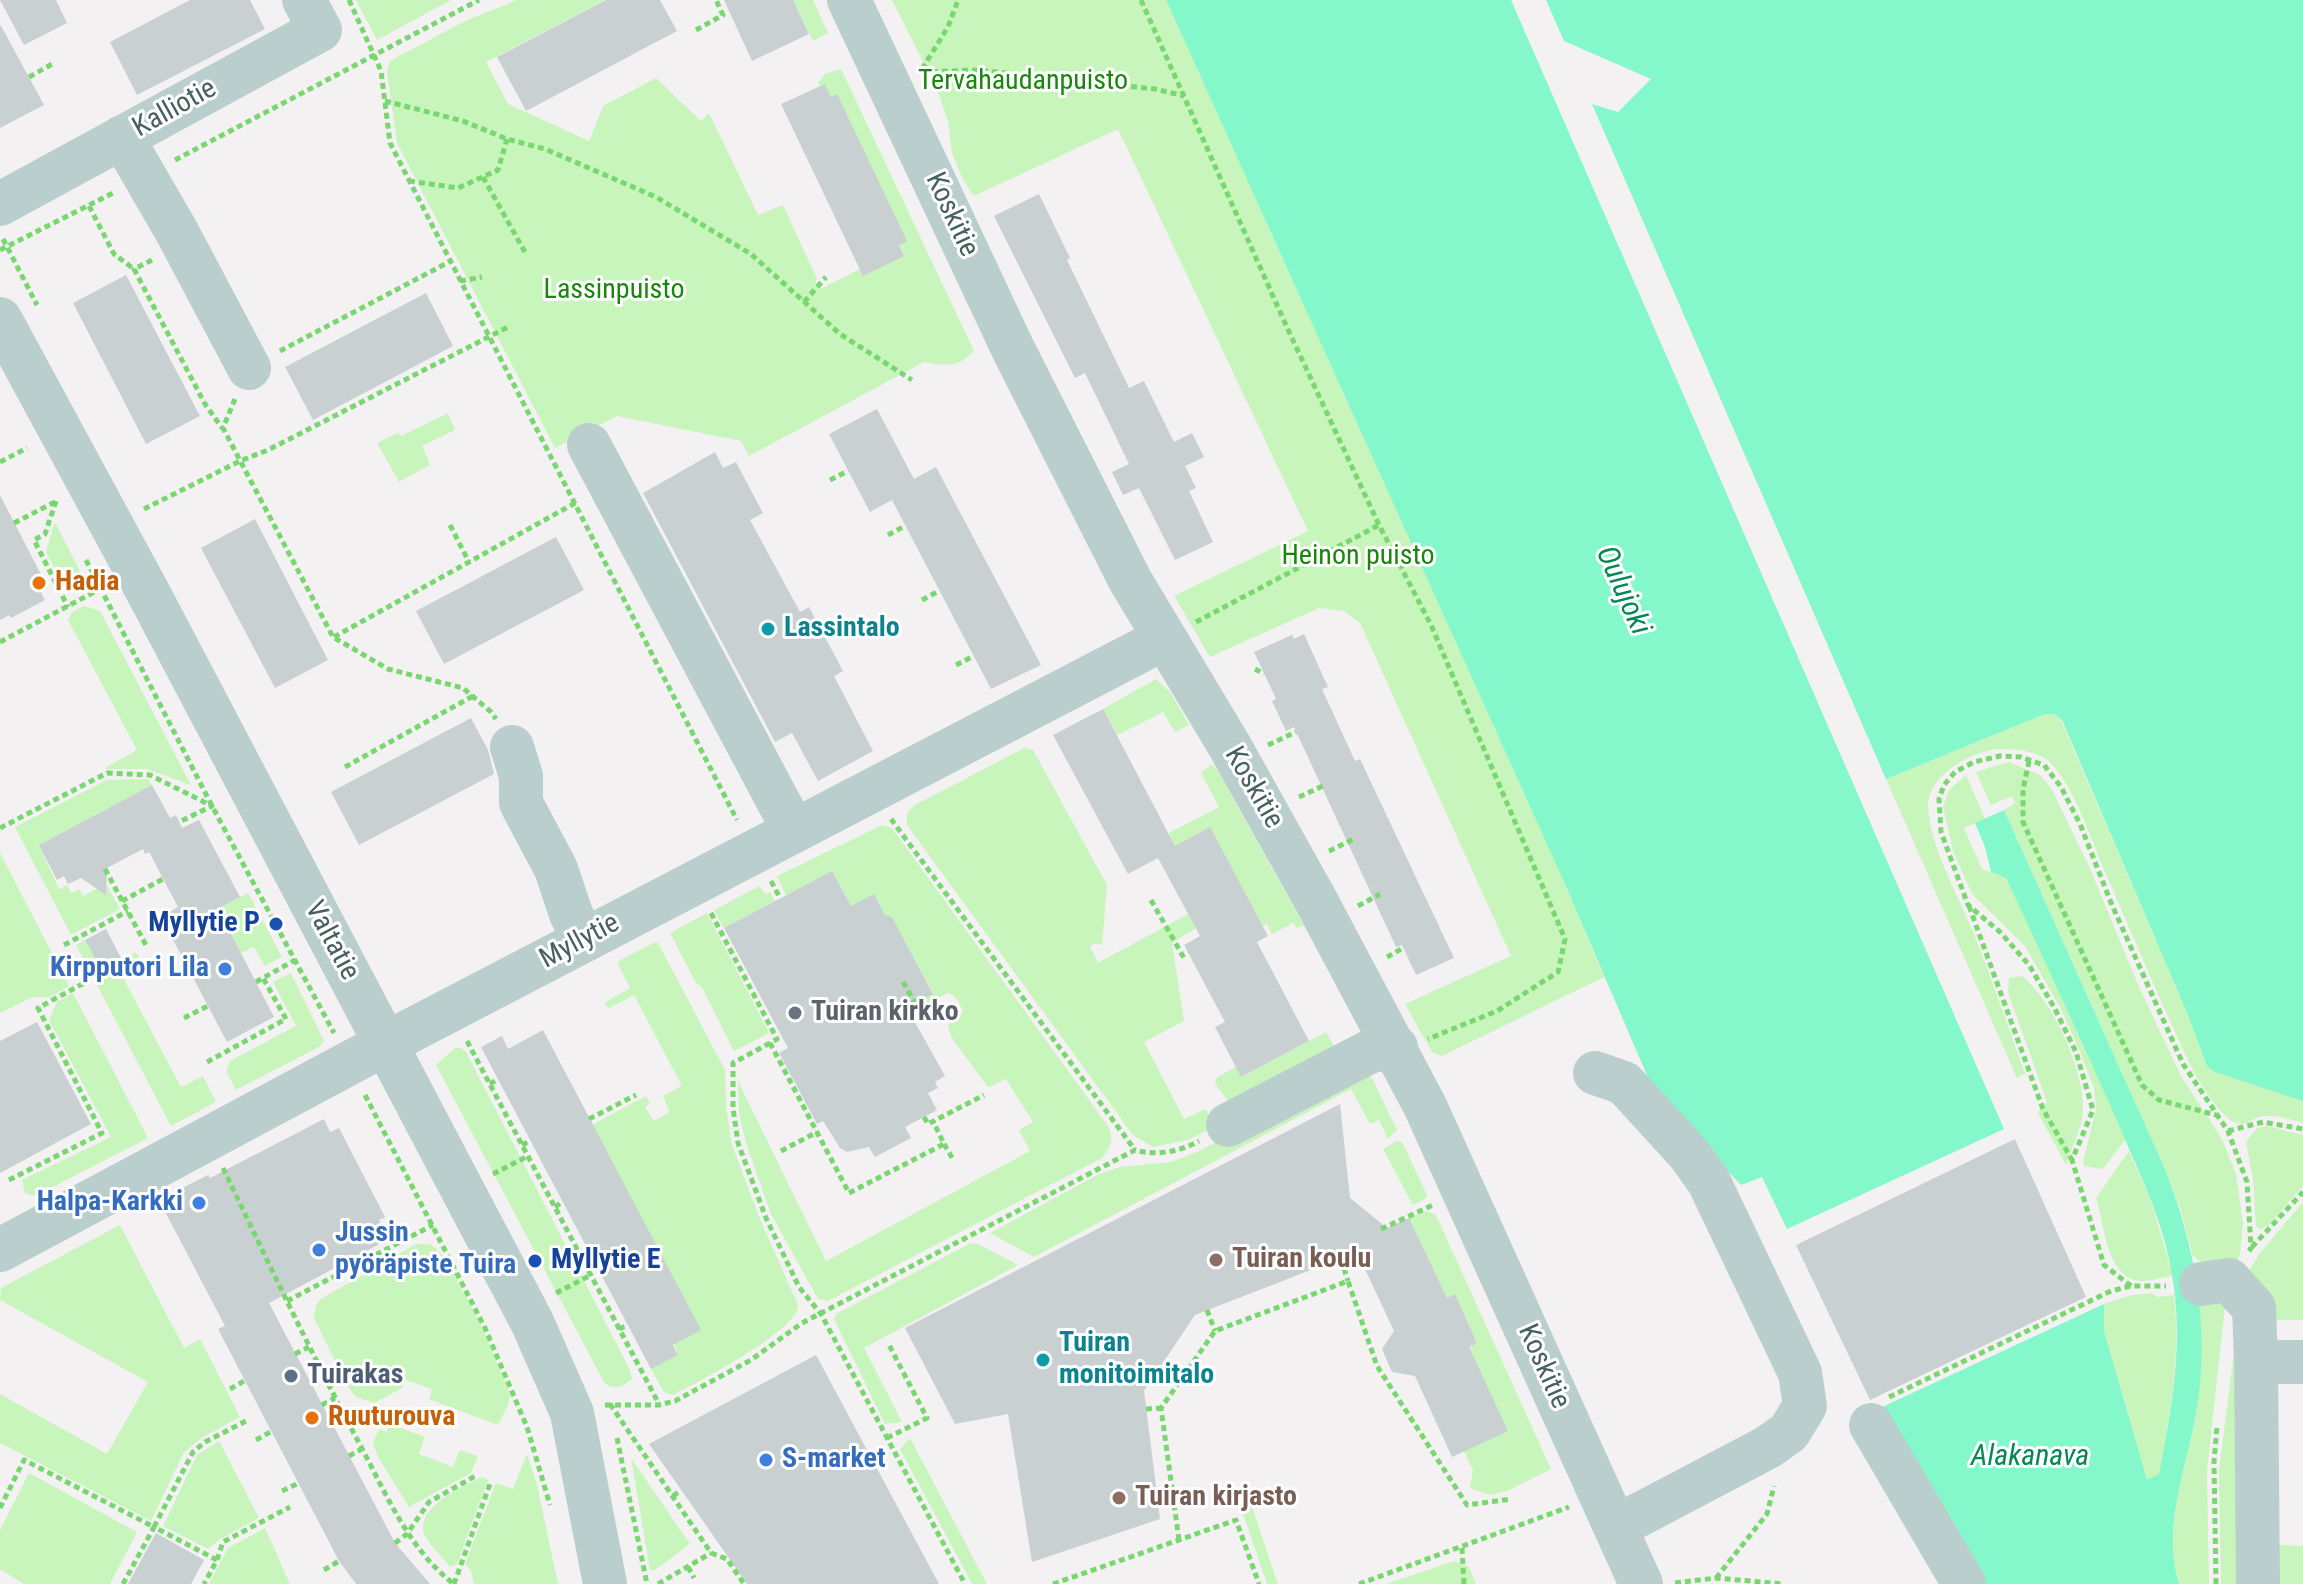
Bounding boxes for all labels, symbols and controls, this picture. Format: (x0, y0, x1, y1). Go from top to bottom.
park label: Tervahaudanpuisto (918, 65, 1128, 99)
street label: Kalliotie (128, 73, 222, 145)
street label: Koskitie (917, 168, 985, 262)
park label: Lassinpuisto (544, 274, 684, 308)
park label: Heinon puisto (1281, 540, 1435, 574)
water label: Oulujoki (1587, 541, 1657, 641)
place label: Hadia (55, 566, 120, 600)
marker: Hadia (30, 574, 48, 592)
place label: Lassintalo (784, 612, 900, 646)
marker: Lassintalo (759, 620, 777, 638)
street label: Koskitie (1216, 741, 1290, 835)
street label: Valtatie (296, 896, 366, 986)
place label: Myllytie P (148, 907, 260, 941)
street label: Myllytie (535, 907, 625, 977)
marker: Myllytie P (267, 915, 285, 933)
place label: Kirpputori Lila (50, 952, 209, 986)
marker: Kirpputori Lila (216, 960, 234, 978)
place label: Tuiran kirkko (811, 996, 959, 1030)
marker: Tuiran kirkko (786, 1004, 804, 1022)
place label: Halpa-Karkki (37, 1186, 183, 1220)
marker: Halpa-Karkki (190, 1194, 208, 1212)
place label: Jussin pyöräpiste Tuira (335, 1217, 516, 1283)
marker: Jussin pyöräpiste Tuira (310, 1241, 328, 1259)
place label: Tuiran koulu (1232, 1243, 1371, 1277)
place label: Myllytie E (551, 1244, 661, 1278)
marker: Tuiran koulu (1207, 1251, 1225, 1269)
marker: Myllytie E (526, 1252, 544, 1270)
street label: Koskitie (1510, 1320, 1576, 1414)
place label: Tuiran monitoimitalo (1059, 1327, 1214, 1393)
marker: Tuiran monitoimitalo (1034, 1351, 1052, 1369)
place label: Tuirakas (307, 1359, 403, 1393)
marker: Tuirakas (282, 1367, 300, 1385)
place label: Ruuturouva (328, 1401, 455, 1435)
marker: Ruuturouva (303, 1409, 321, 1427)
water label: Alakanava (1971, 1439, 2089, 1475)
place label: S-market (782, 1443, 886, 1477)
marker: S-market (757, 1451, 775, 1469)
place label: Tuiran kirjasto (1135, 1481, 1297, 1515)
marker: Tuiran kirjasto (1110, 1489, 1128, 1507)

